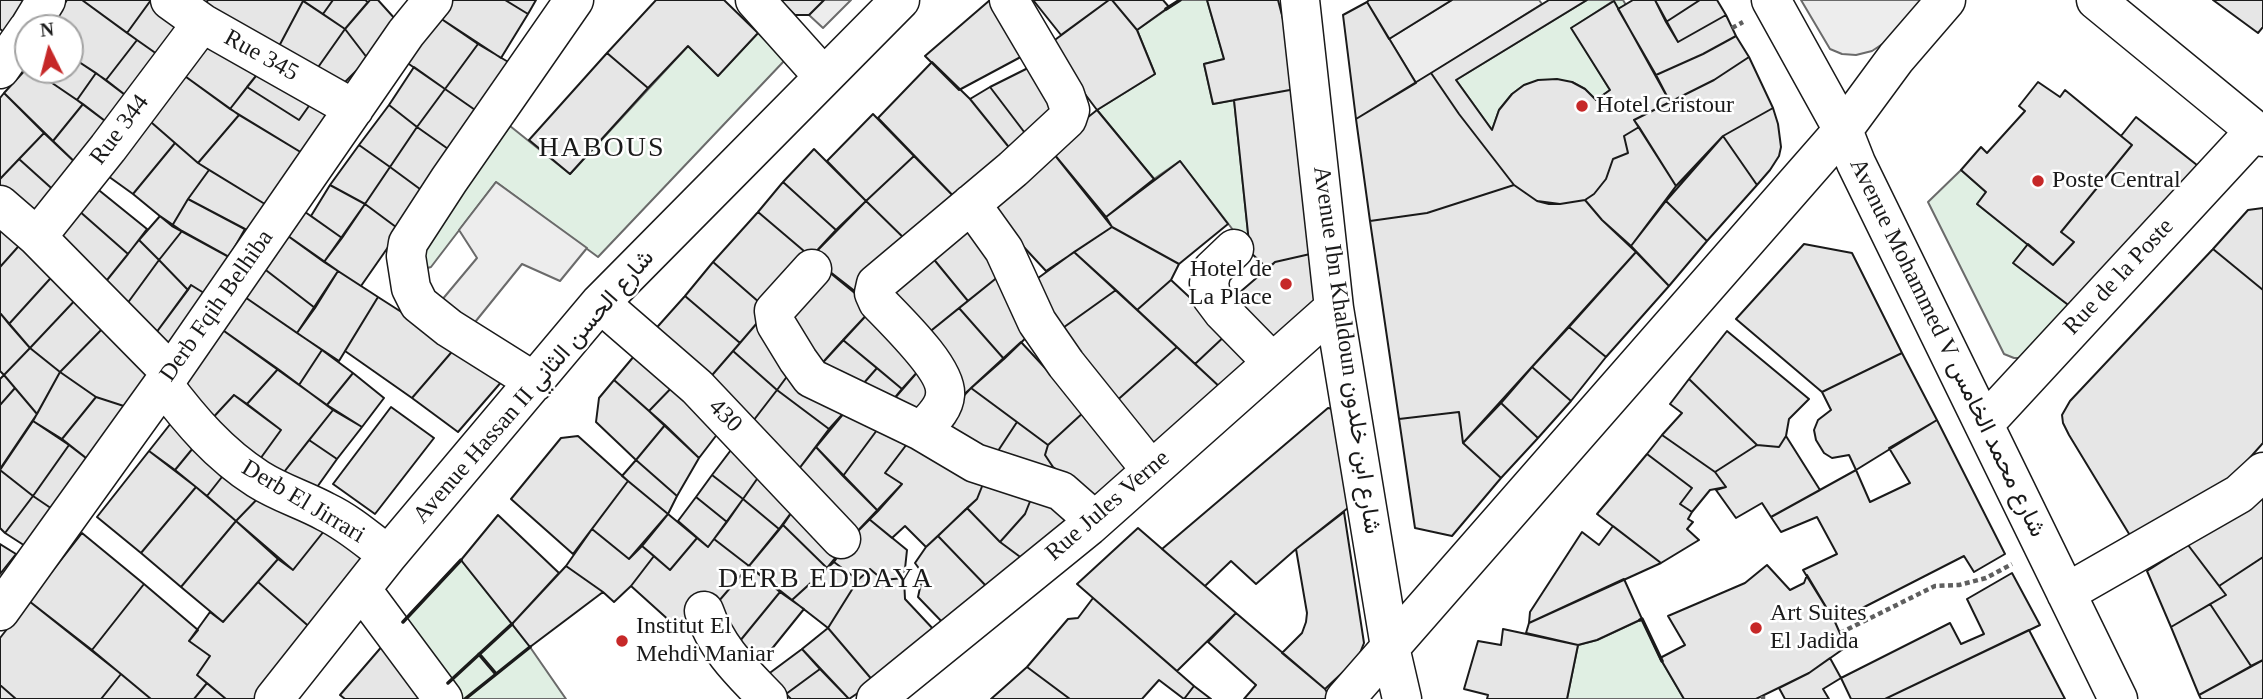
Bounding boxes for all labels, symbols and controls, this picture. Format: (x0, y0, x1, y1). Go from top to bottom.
north arrow (14, 14, 84, 84)
text: N (39, 18, 55, 41)
street label: Rue 345 (219, 24, 303, 88)
street label: Rue 344 (84, 89, 156, 171)
place label: Hotel Cristour (1596, 92, 1734, 120)
marker: Hotel Cristour (1574, 98, 1590, 114)
district label: HABOUS (539, 132, 665, 166)
street label: Avenue Mohammed V شارع محمد الخامس (1843, 154, 2051, 542)
street label: Avenue Ibn Khaldoun شارع ابن خلدون (1306, 164, 1386, 536)
place label: Poste Central (2052, 167, 2181, 195)
marker: Poste Central (2030, 173, 2046, 189)
street label: Rue de la Poste (2058, 213, 2180, 341)
street label: Derb Fqih Belhiba (154, 225, 280, 387)
street label: Avenue Hassan II شارع الحسن الثاني (407, 244, 661, 530)
place label: Hotel de La Place (1189, 256, 1272, 312)
marker: Hotel de La Place (1278, 276, 1294, 292)
street label: 430 (702, 393, 748, 439)
street label: Rue Jules Verne (1040, 444, 1176, 568)
street label: Derb El Jirrari (236, 454, 370, 550)
district label: DERB EDDAYA (719, 563, 933, 597)
place label: Art Suites El Jadida (1770, 600, 1867, 656)
place label: Institut El Mehdi Maniar (636, 613, 774, 669)
marker: Art Suites El Jadida (1748, 620, 1764, 636)
marker: Institut El Mehdi Maniar (614, 633, 630, 649)

